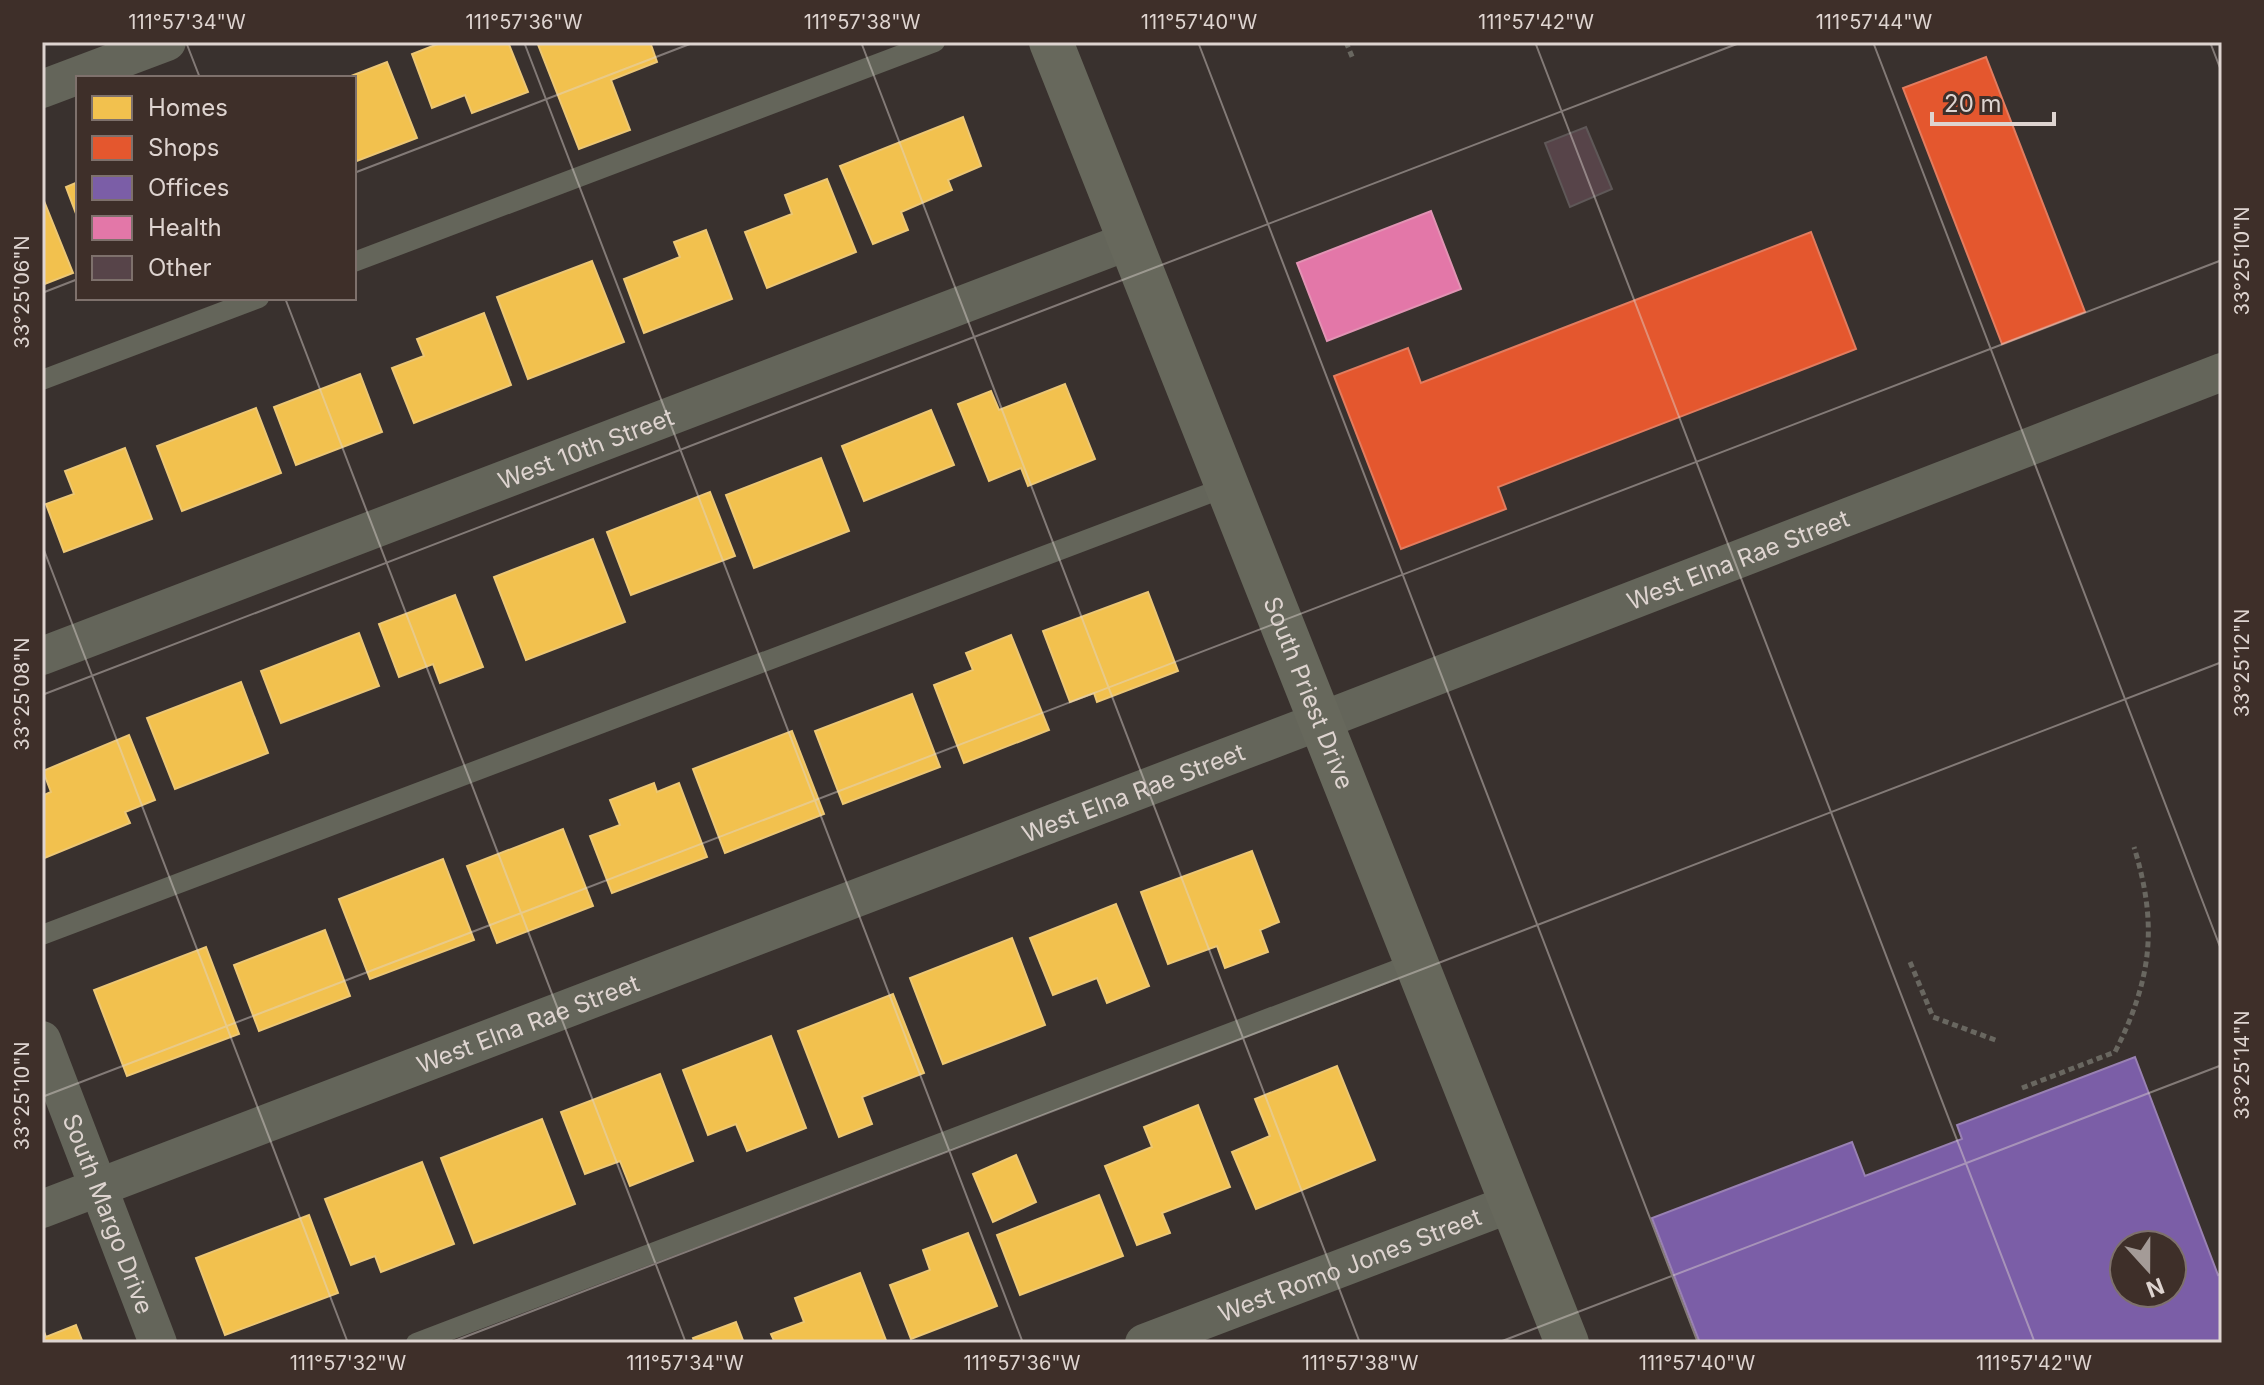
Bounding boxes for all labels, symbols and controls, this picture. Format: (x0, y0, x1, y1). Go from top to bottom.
text: 111°57'34"W (128, 10, 246, 34)
text: 111°57'36"W (466, 10, 583, 34)
text: 111°57'38"W (804, 10, 921, 34)
text: 111°57'40"W (1141, 10, 1257, 34)
text: 111°57'42"W (1478, 10, 1594, 34)
text: 111°57'44"W (1816, 10, 1933, 34)
legend (76, 76, 356, 300)
scale bar (1932, 76, 2054, 126)
text: 20 m (1944, 89, 2002, 118)
text: Homes (148, 93, 228, 122)
text: Shops (148, 133, 219, 162)
text: Offices (148, 173, 229, 202)
text: 33°25'10"N (2230, 206, 2254, 316)
text: Health (148, 213, 222, 242)
text: 33°25'06"N (10, 235, 34, 349)
text: Other (148, 253, 211, 282)
street label: West 10th Street (494, 402, 678, 495)
street label: West Elna Rae Street (1623, 503, 1853, 616)
street label: South Priest Drive (1258, 592, 1360, 793)
text: 33°25'12"N (2230, 609, 2254, 717)
text: 33°25'08"N (10, 637, 34, 751)
street label: West Elna Rae Street (1018, 737, 1249, 848)
street label: West Elna Rae Street (413, 968, 643, 1079)
text: 33°25'14"N (2230, 1010, 2254, 1120)
text: 33°25'10"N (10, 1041, 34, 1151)
street label: South Margo Drive (57, 1109, 160, 1318)
street label: West Romo Jones Street (1214, 1202, 1485, 1328)
north arrow (2108, 1229, 2188, 1309)
text: N (2143, 1273, 2168, 1303)
text: 111°57'32"W (290, 1351, 407, 1375)
text: 111°57'34"W (626, 1351, 744, 1375)
text: 111°57'36"W (964, 1351, 1081, 1375)
text: 111°57'38"W (1302, 1351, 1419, 1375)
text: 111°57'40"W (1639, 1351, 1755, 1375)
text: 111°57'42"W (1976, 1351, 2092, 1375)

